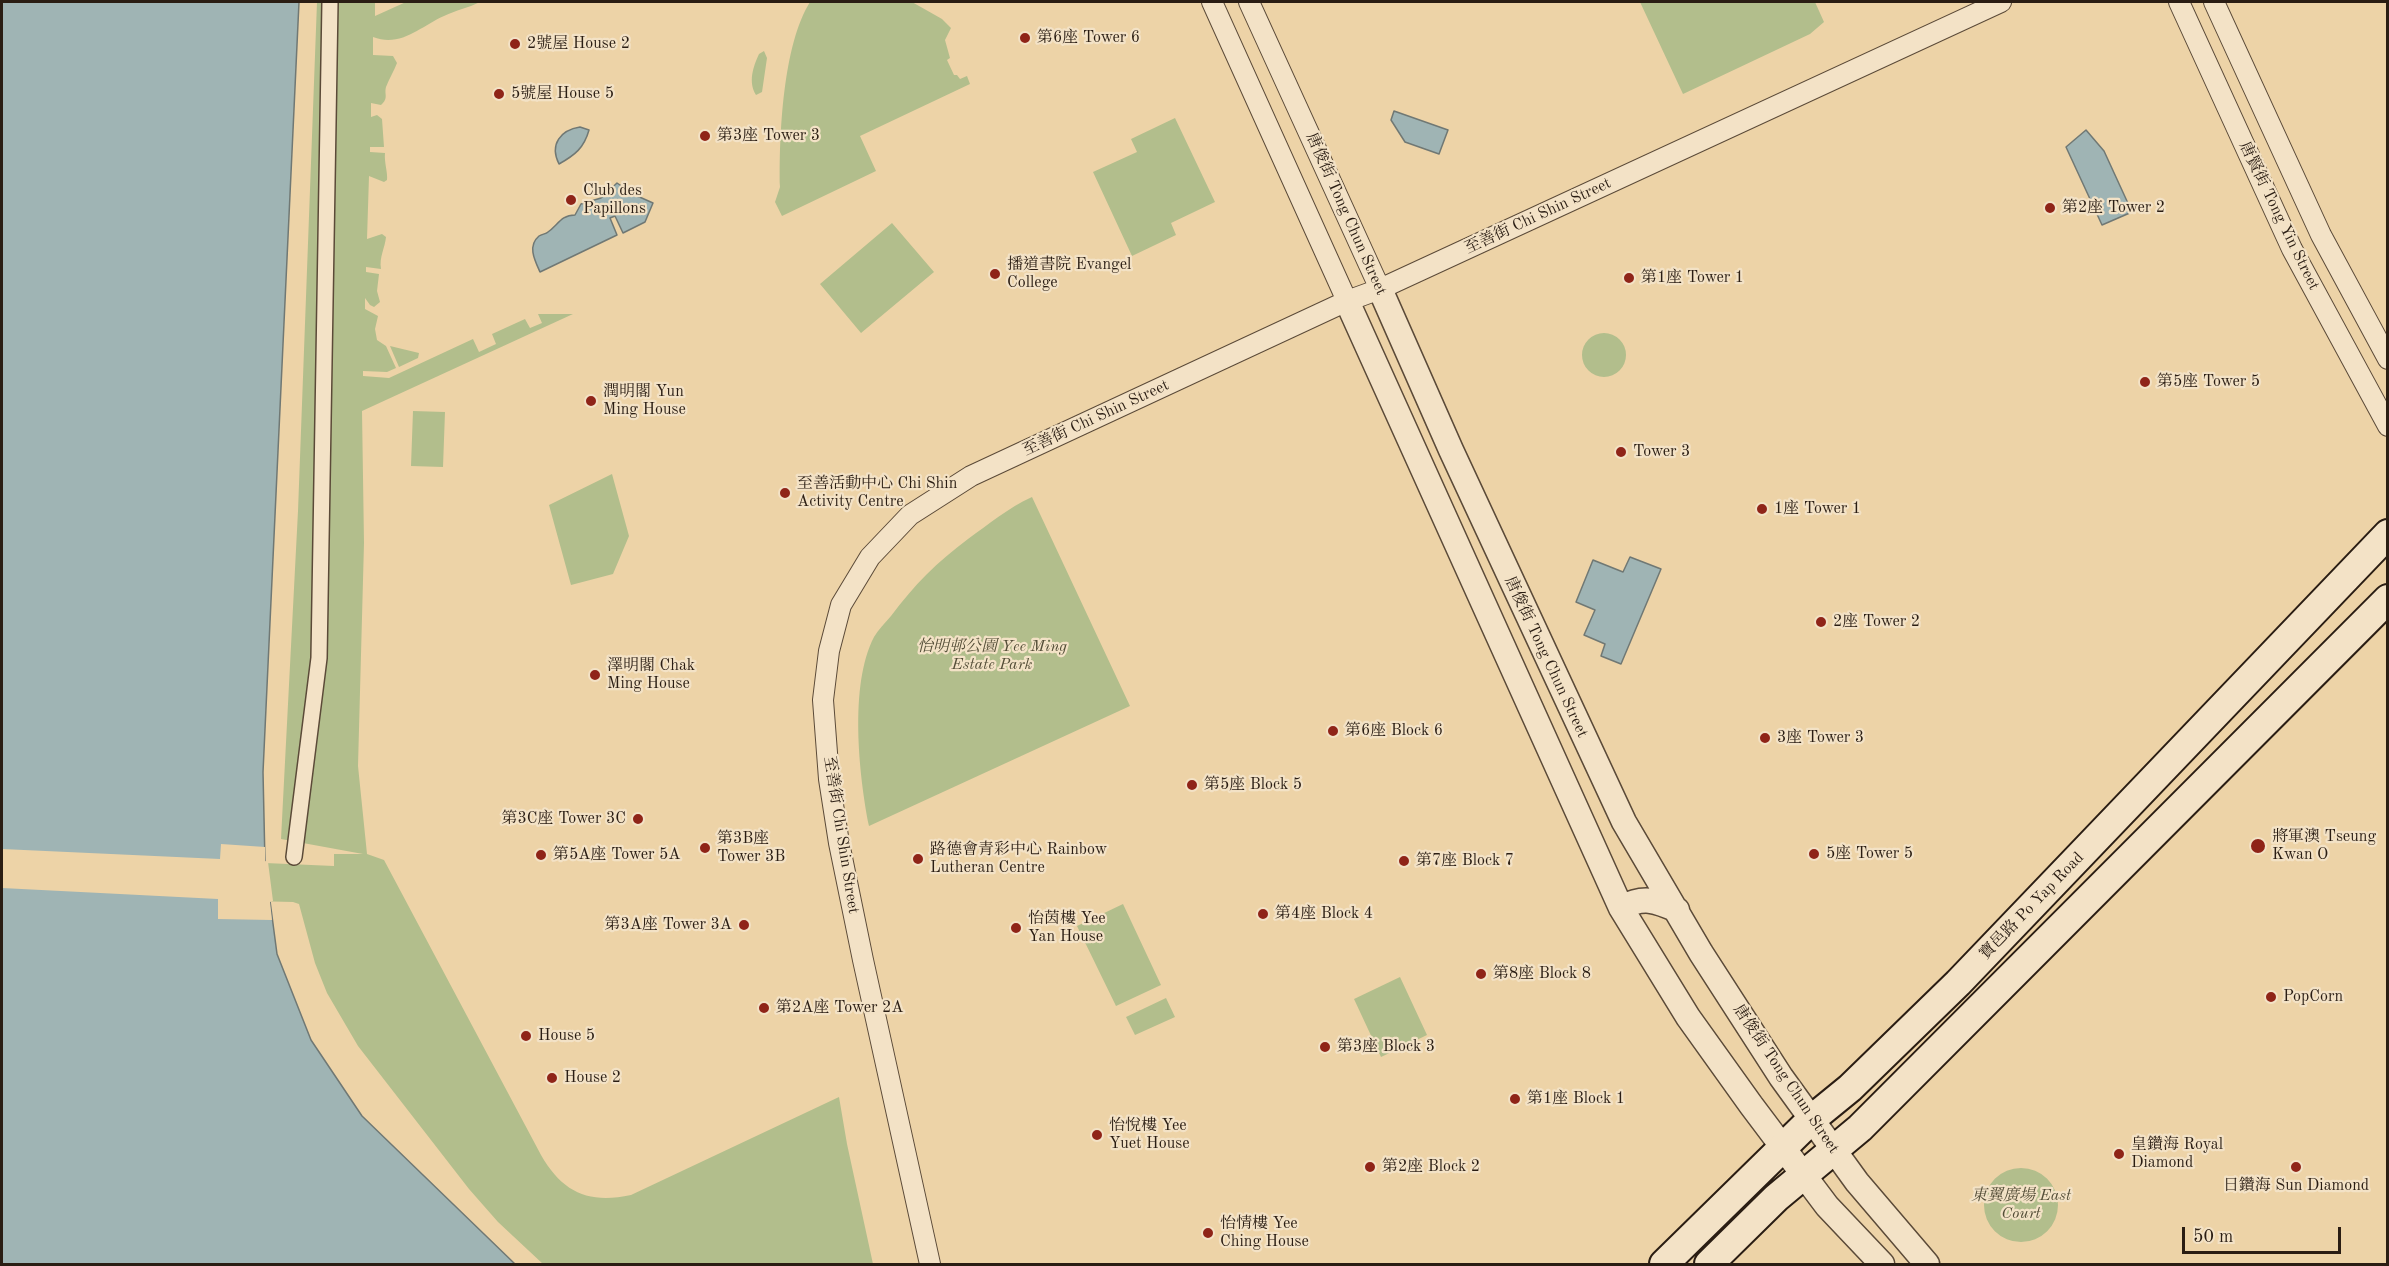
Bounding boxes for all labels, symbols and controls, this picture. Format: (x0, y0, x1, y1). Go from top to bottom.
place label: 第6座 Tower 6 (1037, 28, 1140, 48)
marker: 第6座 Tower 6 (1018, 31, 1032, 45)
place label: 2號屋 House 2 (527, 34, 630, 54)
marker: 2號屋 House 2 (508, 37, 522, 51)
place label: 5號屋 House 5 (511, 84, 614, 104)
marker: 5號屋 House 5 (492, 87, 506, 101)
place label: 第3座 Tower 3 (717, 126, 820, 146)
marker: 第3座 Tower 3 (698, 129, 712, 143)
street label: 唐俊街 Tong Chun Street (1301, 130, 1391, 298)
street label: 唐賢街 Tong Yin Street (2235, 139, 2323, 293)
street label: 至善街 Chi Shin Street (1462, 174, 1614, 258)
place label: Club des Papillons (583, 181, 646, 219)
marker: Club des Papillons (564, 193, 578, 207)
place label: 第2座 Tower 2 (2062, 198, 2165, 218)
marker: 第2座 Tower 2 (2043, 201, 2057, 215)
place label: 播道書院 Evangel College (1007, 255, 1131, 293)
marker: 播道書院 Evangel College (988, 267, 1002, 281)
place label: 第1座 Tower 1 (1641, 268, 1744, 288)
marker: 第1座 Tower 1 (1622, 271, 1636, 285)
place label: 第5座 Tower 5 (2157, 372, 2260, 392)
marker: 第5座 Tower 5 (2138, 375, 2152, 389)
street label: 至善街 Chi Shin Street (1020, 376, 1172, 460)
place label: 潤明閣 Yun Ming House (603, 382, 686, 420)
marker: 潤明閣 Yun Ming House (584, 394, 598, 408)
place label: Tower 3 (1633, 442, 1690, 462)
marker: Tower 3 (1614, 445, 1628, 459)
place label: 至善活動中心 Chi Shin Activity Centre (797, 474, 957, 512)
marker: 至善活動中心 Chi Shin Activity Centre (778, 486, 792, 500)
place label: 1座 Tower 1 (1774, 499, 1861, 519)
marker: 1座 Tower 1 (1755, 502, 1769, 516)
street label: 唐俊街 Tong Chun Street (1500, 573, 1592, 741)
place label: 2座 Tower 2 (1833, 612, 1920, 632)
marker: 2座 Tower 2 (1814, 615, 1828, 629)
park label: 怡明邨公園 Yee Ming Estate Park (917, 637, 1067, 675)
place label: 澤明閣 Chak Ming House (607, 656, 695, 694)
marker: 澤明閣 Chak Ming House (588, 668, 602, 682)
place label: 第6座 Block 6 (1345, 721, 1443, 741)
marker: 第6座 Block 6 (1326, 724, 1340, 738)
place label: 3座 Tower 3 (1777, 728, 1864, 748)
marker: 3座 Tower 3 (1758, 731, 1772, 745)
street label: 至善街 Chi Shin Street (819, 755, 863, 915)
place label: 第5座 Block 5 (1204, 775, 1302, 795)
marker: 第5座 Block 5 (1185, 778, 1199, 792)
place label: 第3C座 Tower 3C (501, 809, 626, 829)
marker: 第3C座 Tower 3C (631, 812, 645, 826)
place label: 將軍澳 Tseung Kwan O (2272, 827, 2376, 865)
place label: 第3B座 Tower 3B (717, 829, 785, 867)
marker: 將軍澳 Tseung Kwan O (2249, 837, 2267, 855)
place label: 路德會青彩中心 Rainbow Lutheran Centre (930, 840, 1107, 878)
marker: 第3B座 Tower 3B (698, 841, 712, 855)
place label: 5座 Tower 5 (1826, 844, 1913, 864)
place label: 第5A座 Tower 5A (553, 845, 681, 865)
marker: 5座 Tower 5 (1807, 847, 1821, 861)
marker: 第5A座 Tower 5A (534, 848, 548, 862)
street label: 寶邑路 Po Yap Road (1976, 848, 2088, 964)
place label: 第7座 Block 7 (1416, 851, 1514, 871)
marker: 路德會青彩中心 Rainbow Lutheran Centre (911, 852, 925, 866)
marker: 第7座 Block 7 (1397, 854, 1411, 868)
place label: 第4座 Block 4 (1275, 904, 1373, 924)
marker: 第4座 Block 4 (1256, 907, 1270, 921)
place label: 怡茵樓 Yee Yan House (1028, 909, 1106, 947)
place label: 第3A座 Tower 3A (604, 915, 732, 935)
marker: 第3A座 Tower 3A (737, 918, 751, 932)
marker: 怡茵樓 Yee Yan House (1009, 921, 1023, 935)
place label: 第8座 Block 8 (1493, 964, 1591, 984)
marker: 第8座 Block 8 (1474, 967, 1488, 981)
place label: PopCorn (2283, 987, 2343, 1007)
marker: PopCorn (2264, 990, 2278, 1004)
place label: 第2A座 Tower 2A (776, 998, 904, 1018)
marker: 第2A座 Tower 2A (757, 1001, 771, 1015)
street label: 唐俊街 Tong Chun Street (1729, 1001, 1843, 1157)
place label: House 5 (538, 1026, 595, 1046)
marker: House 5 (519, 1029, 533, 1043)
place label: 第3座 Block 3 (1337, 1037, 1435, 1057)
marker: 第3座 Block 3 (1318, 1040, 1332, 1054)
place label: House 2 (564, 1068, 621, 1088)
marker: House 2 (545, 1071, 559, 1085)
place label: 第1座 Block 1 (1527, 1089, 1625, 1109)
marker: 第1座 Block 1 (1508, 1092, 1522, 1106)
place label: 怡悅樓 Yee Yuet House (1109, 1116, 1190, 1154)
marker: 怡悅樓 Yee Yuet House (1090, 1128, 1104, 1142)
place label: 皇鑽海 Royal Diamond (2131, 1135, 2223, 1173)
marker: 皇鑽海 Royal Diamond (2112, 1147, 2126, 1161)
place label: 第2座 Block 2 (1382, 1157, 1480, 1177)
marker: 第2座 Block 2 (1363, 1160, 1377, 1174)
marker: 日鑽海 Sun Diamond (2289, 1160, 2303, 1174)
place label: 日鑽海 Sun Diamond (2223, 1176, 2369, 1196)
park label: 東翼廣場 East Court (1971, 1186, 2071, 1224)
place label: 怡情樓 Yee Ching House (1220, 1214, 1309, 1252)
scale bar (2185, 1215, 2344, 1253)
marker: 怡情樓 Yee Ching House (1201, 1226, 1215, 1240)
text: 50 m (2193, 1228, 2233, 1246)

